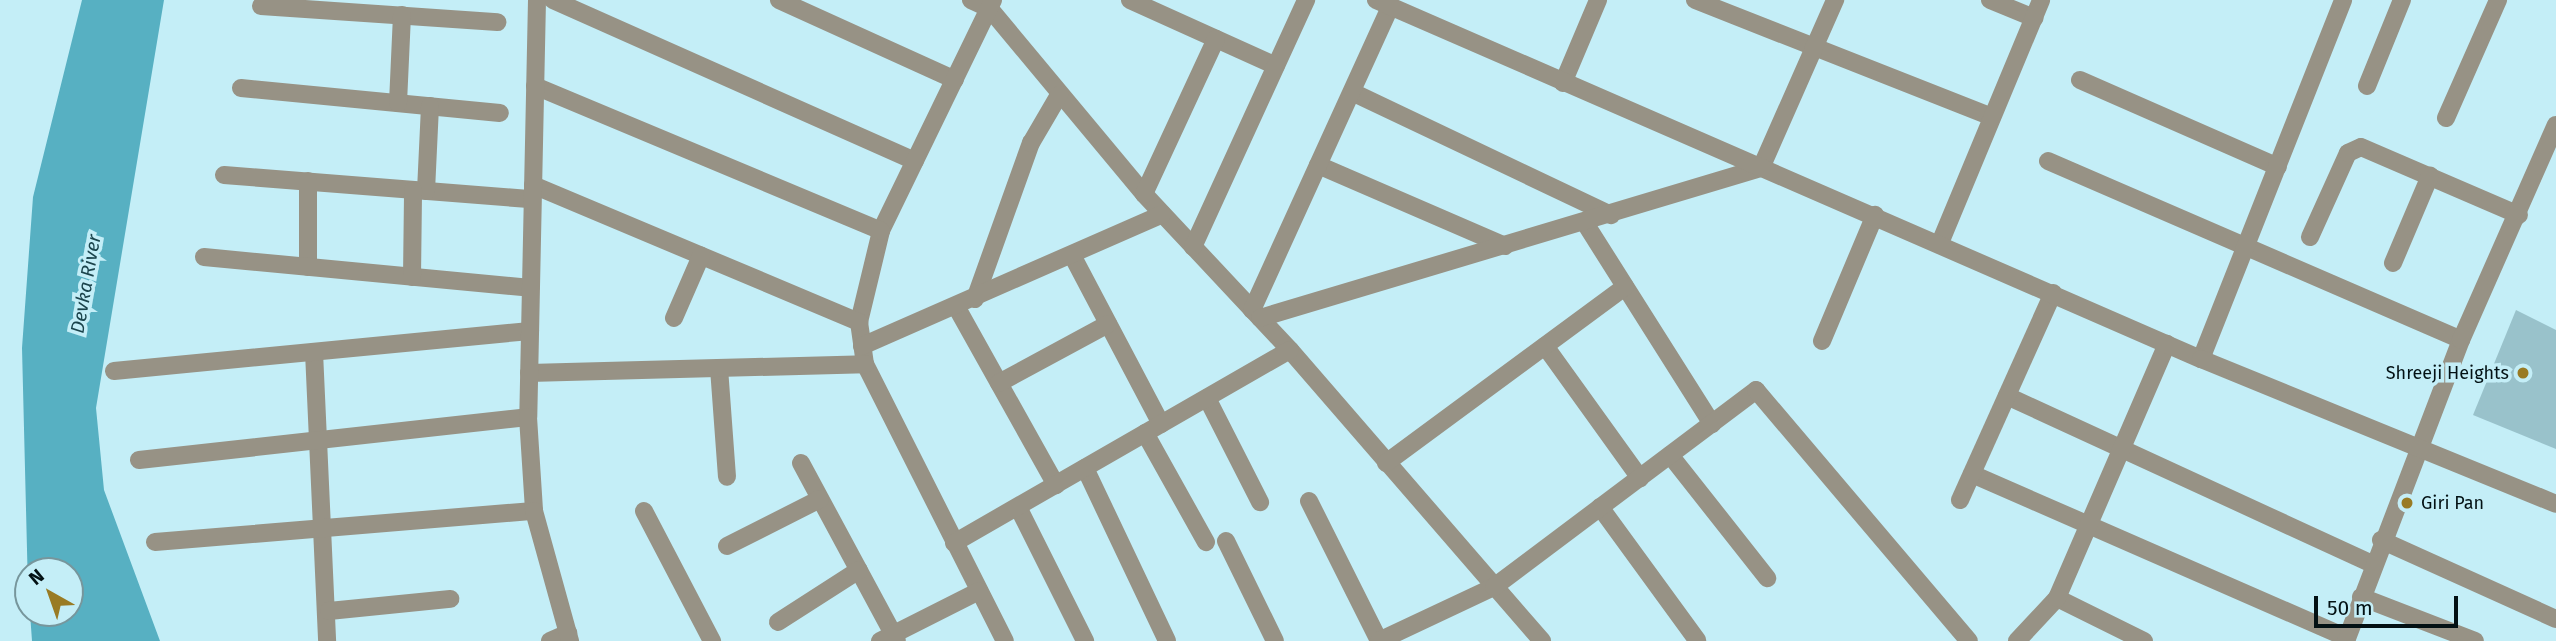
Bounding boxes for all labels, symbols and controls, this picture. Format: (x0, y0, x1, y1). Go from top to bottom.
water label: Devka River (66, 233, 106, 335)
place label: Shreeji Heights (2386, 362, 2509, 384)
marker: Shreeji Heights (2515, 365, 2531, 381)
place label: Giri Pan (2421, 492, 2484, 514)
marker: Giri Pan (2399, 495, 2415, 511)
north arrow (14, 557, 84, 627)
text: N (24, 564, 49, 590)
scale bar (2318, 582, 2462, 626)
text: 50 m (2327, 595, 2373, 621)

